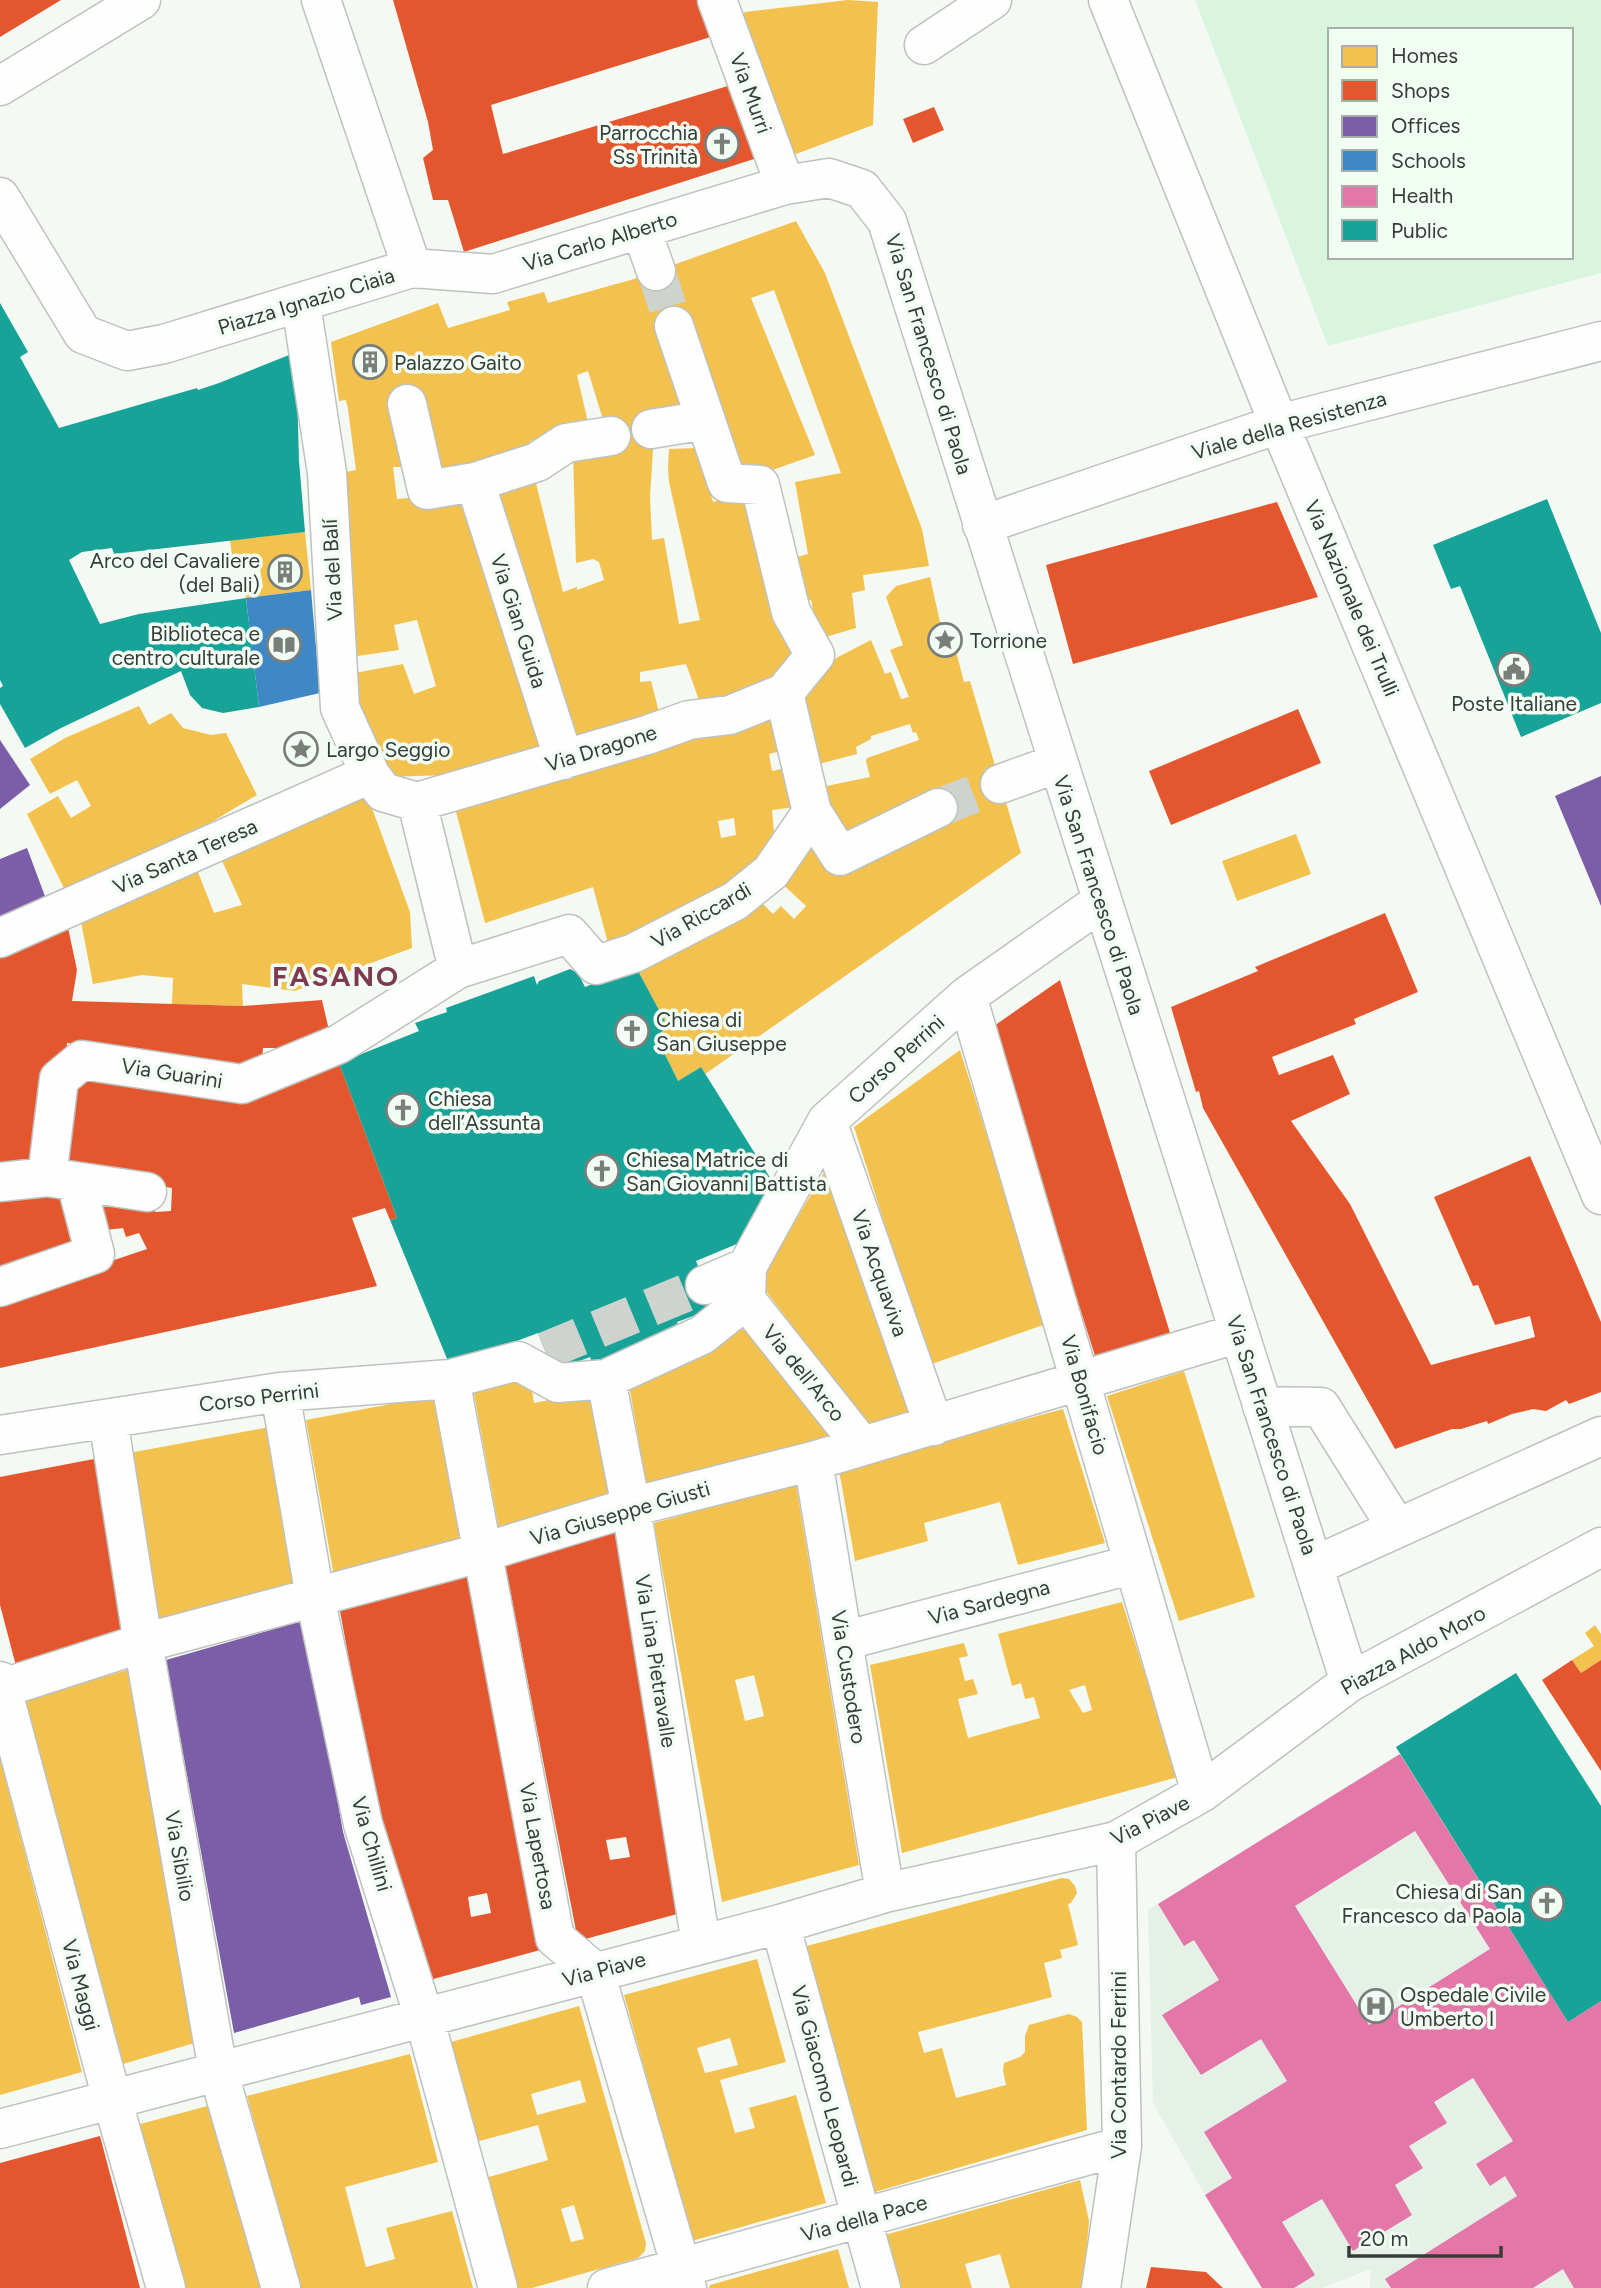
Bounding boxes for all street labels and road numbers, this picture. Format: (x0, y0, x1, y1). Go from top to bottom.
street label: Via Murri (725, 49, 777, 137)
street label: Via Carlo Alberto (520, 206, 680, 276)
street label: Via San Francesco di Paola (880, 231, 978, 477)
street label: Piazza Ignazio Ciaia (215, 262, 397, 340)
street label: Viale della Resistenza (1189, 385, 1389, 465)
street label: Via Nazionale dei Trulli (1299, 496, 1405, 700)
street label: Via del Balí (317, 517, 347, 622)
street label: Via Gian Guida (486, 551, 552, 691)
street label: Via Dragone (542, 719, 660, 777)
street label: Via San Francesco di Paola (1048, 772, 1150, 1018)
street label: Via Santa Teresa (109, 813, 261, 899)
street label: Via Riccardi (647, 876, 755, 954)
street label: Corso Perrini (843, 1009, 949, 1109)
street label: Via Guarini (120, 1053, 224, 1093)
street label: Via Acquaviva (847, 1206, 913, 1340)
street label: Via San Francesco di Paola (1221, 1312, 1323, 1558)
street label: Via dell'Arco (757, 1320, 851, 1426)
street label: Via Bonifacio (1056, 1332, 1114, 1458)
street label: Corso Perrini (198, 1377, 320, 1417)
street label: Via Giuseppe Giusti (527, 1475, 713, 1551)
street label: Via Lina Pietravalle (630, 1573, 682, 1749)
street label: Via Sardegna (926, 1574, 1052, 1630)
street label: Piazza Aldo Moro (1336, 1600, 1490, 1700)
street label: Via Custodero (826, 1608, 872, 1746)
street label: Via Lapertosa (515, 1781, 561, 1911)
street label: Via Piave (1106, 1790, 1194, 1850)
street label: Via Chillini (347, 1794, 397, 1894)
street label: Via Sibilio (160, 1809, 200, 1903)
street label: Via Maggi (57, 1937, 105, 2033)
street label: Via Piave (560, 1946, 648, 1992)
street label: Via Contardo Ferrini (1106, 1971, 1131, 2159)
street label: Via Giacomo Leopardi (786, 1982, 864, 2190)
street label: Via della Pace (798, 2189, 930, 2247)

